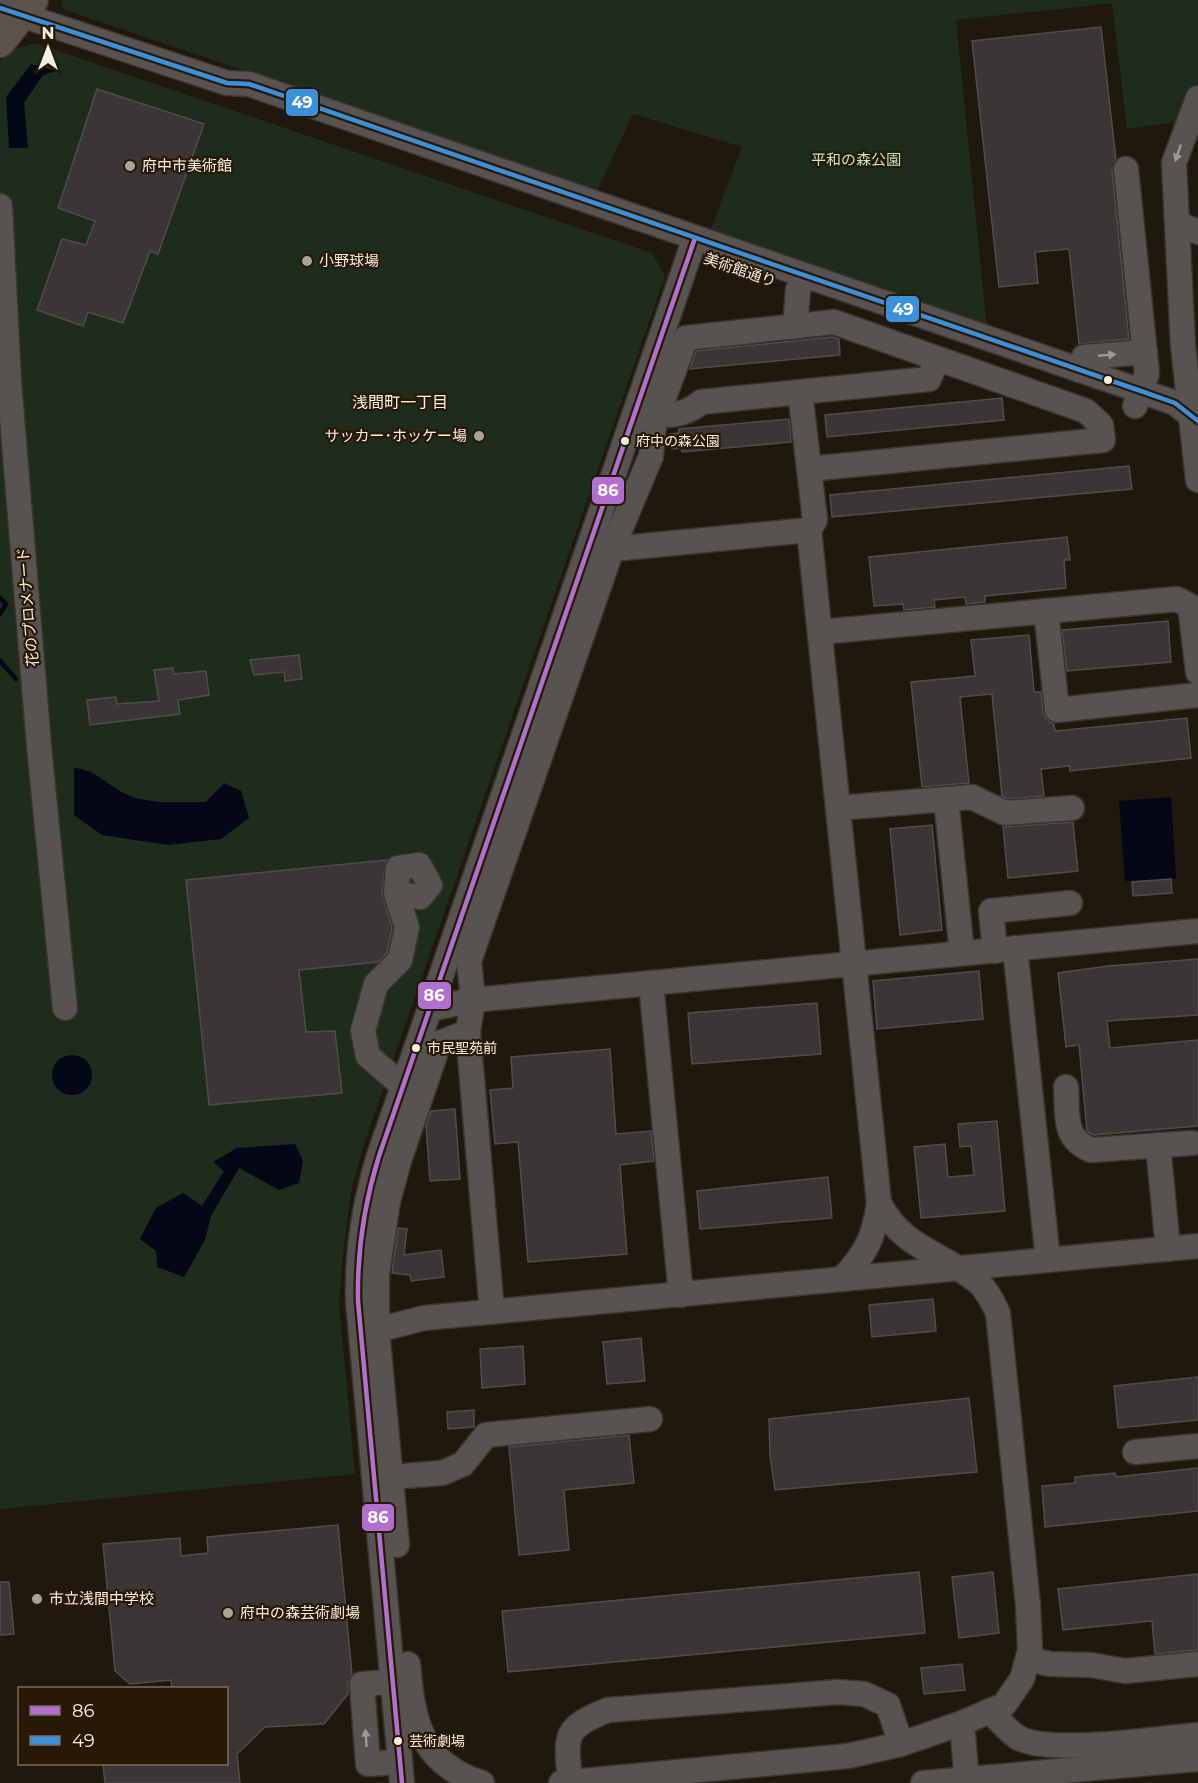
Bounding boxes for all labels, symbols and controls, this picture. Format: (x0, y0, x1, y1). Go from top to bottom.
north arrow (18, 18, 78, 78)
text: N (42, 24, 54, 43)
line badge: 49 (285, 88, 319, 117)
text: 49 (291, 93, 313, 112)
one-way arrow (1172, 144, 1182, 162)
park label: 平和の森公園 (811, 150, 901, 169)
place label: 府中市美術館 (142, 156, 232, 175)
marker: 府中市美術館 (123, 159, 137, 173)
street label: 美術館通り (702, 248, 779, 291)
place label: 小野球場 (319, 251, 379, 270)
marker: 小野球場 (300, 254, 314, 268)
line badge: 49 (885, 295, 920, 323)
text: 49 (892, 300, 914, 319)
one-way arrow (1098, 350, 1117, 360)
unlabelled marker (1102, 374, 1114, 386)
district label: 浅間町一丁目 (352, 393, 448, 412)
place label: サッカー･ホッケー場 (324, 426, 467, 445)
marker: サッカー･ホッケー場 (472, 429, 486, 443)
place label: 府中の森公園 (636, 432, 720, 450)
marker: 府中の森公園 (619, 435, 631, 447)
line badge: 86 (591, 476, 625, 505)
text: 86 (598, 481, 618, 500)
street label: 花のプロメナード (13, 546, 42, 668)
line badge: 86 (417, 981, 452, 1010)
text: 86 (424, 986, 444, 1005)
place label: 市民聖苑前 (427, 1039, 497, 1057)
marker: 市民聖苑前 (410, 1042, 422, 1054)
line badge: 86 (361, 1503, 395, 1532)
text: 86 (368, 1508, 388, 1527)
place label: 市立浅間中学校 (49, 1589, 154, 1608)
marker: 市立浅間中学校 (30, 1592, 44, 1606)
place label: 府中の森芸術劇場 (240, 1603, 360, 1622)
marker: 府中の森芸術劇場 (221, 1606, 235, 1620)
legend (18, 1687, 228, 1765)
text: 86 (72, 1700, 94, 1722)
one-way arrow (361, 1729, 371, 1748)
text: 49 (72, 1730, 95, 1752)
place label: 芸術劇場 (409, 1732, 465, 1750)
marker: 芸術劇場 (392, 1735, 404, 1747)

